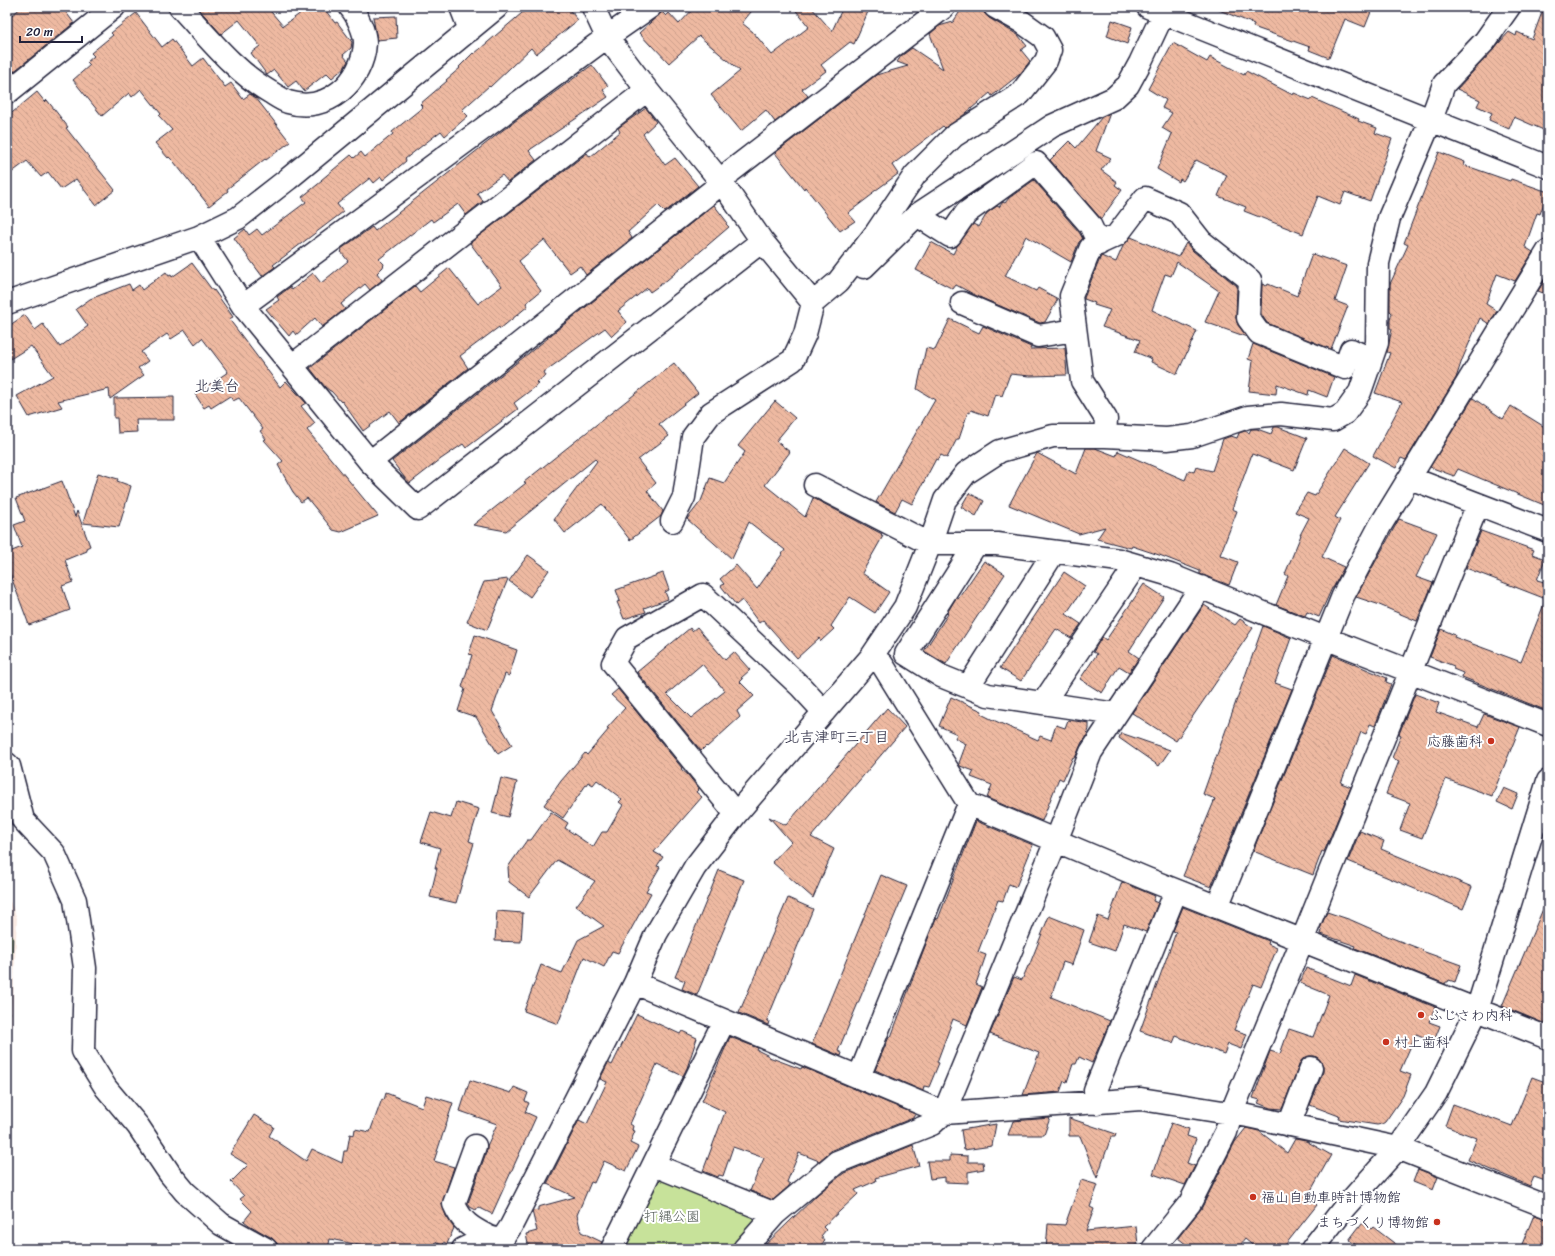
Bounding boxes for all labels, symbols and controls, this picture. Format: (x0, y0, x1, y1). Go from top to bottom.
scale bar (20, 18, 82, 44)
text: 20 m (26, 21, 53, 43)
district label: 北美台 (194, 373, 240, 399)
district label: 北吉津町三丁目 (784, 724, 890, 750)
place label: 応藤歯科 (1427, 729, 1483, 754)
marker: 応藤歯科 (1486, 736, 1496, 746)
place label: ふじさわ内科 (1429, 1003, 1513, 1028)
marker: ふじさわ内科 (1416, 1010, 1426, 1020)
place label: 村上歯科 (1394, 1030, 1450, 1055)
marker: 村上歯科 (1381, 1037, 1391, 1047)
place label: 福山自動車時計博物館 (1261, 1185, 1401, 1210)
marker: 福山自動車時計博物館 (1248, 1192, 1258, 1202)
park label: 打縄公園 (644, 1204, 700, 1229)
place label: まちづくり博物館 (1317, 1210, 1429, 1235)
marker: まちづくり博物館 (1432, 1217, 1442, 1227)

